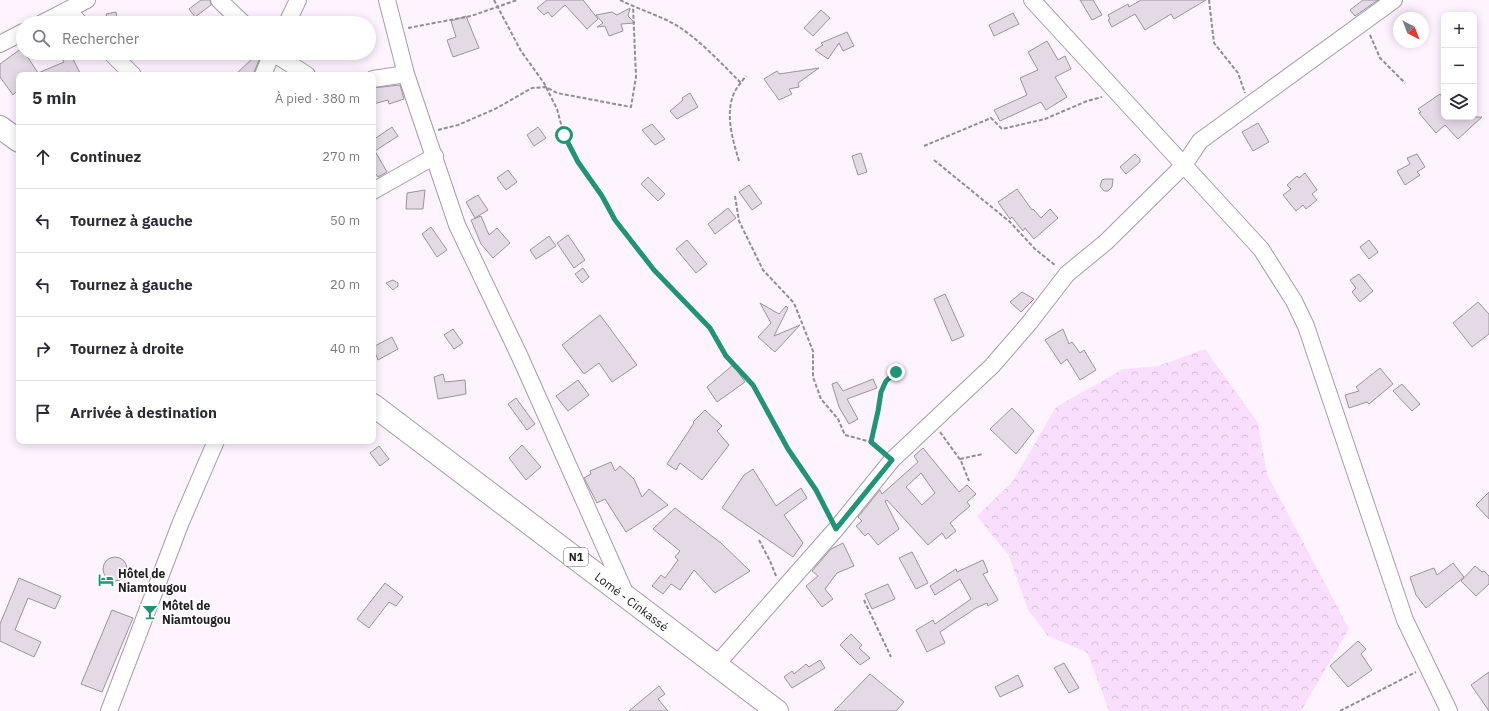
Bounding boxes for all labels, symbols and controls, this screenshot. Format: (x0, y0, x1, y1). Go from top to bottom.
north arrow (1393, 12, 1429, 48)
map controls (1441, 12, 1477, 120)
button: + (1441, 12, 1477, 48)
search box (16, 16, 376, 60)
icon: search (30, 27, 52, 49)
text: Rechercher (62, 29, 139, 48)
button: − (1441, 48, 1477, 84)
button: layers (1441, 84, 1477, 120)
text: 5 min (32, 87, 76, 109)
text: À pied · 380 m (275, 90, 360, 107)
route start (555, 126, 573, 144)
icon: ahead (32, 146, 54, 168)
text: Continuez (70, 147, 141, 166)
text: 270 m (322, 148, 360, 165)
icon: left (32, 210, 54, 232)
text: Tournez à gauche (70, 211, 193, 230)
text: 50 m (330, 212, 360, 229)
icon: left (32, 274, 54, 296)
text: Tournez à gauche (70, 275, 193, 294)
text: 20 m (330, 276, 360, 293)
icon: right (32, 338, 54, 360)
text: Tournez à droite (70, 339, 184, 358)
text: 40 m (330, 340, 360, 357)
route end (887, 363, 905, 381)
icon: arrive (32, 402, 54, 424)
text: Arrivée à destination (70, 403, 217, 422)
road number: N1 (564, 548, 588, 566)
place label: Hôtel de Niamtougou (118, 566, 187, 595)
street label: Lomé - Cinkassé (592, 569, 672, 634)
hotel icon: Hôtel de Niamtougou (97, 571, 115, 589)
place label: Môtel de Niamtougou (162, 598, 231, 627)
bar icon: Môtel de Niamtougou (141, 603, 159, 621)

